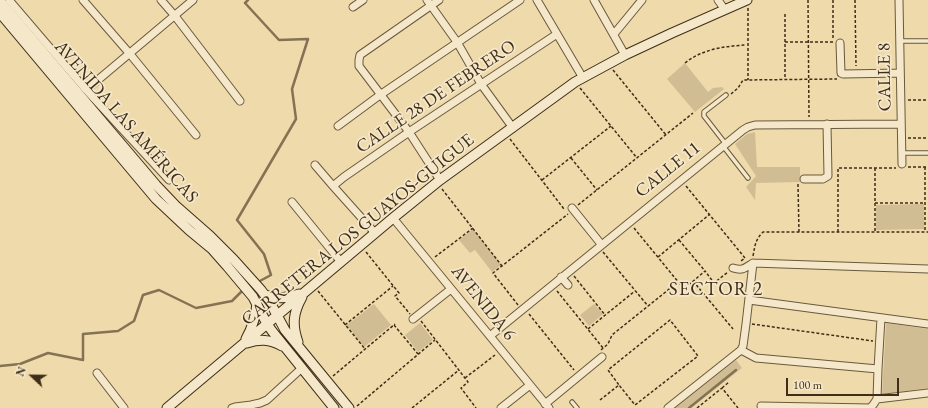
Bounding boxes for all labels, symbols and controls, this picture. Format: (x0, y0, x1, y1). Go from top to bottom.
street label: AVENIDA LAS AMÉRICAS (50, 36, 202, 208)
street label: CALLE 28 DE FEBRERO (352, 36, 520, 158)
street label: CALLE 8 (874, 42, 896, 112)
street label: CARRETERA LOS GUAYOS-GUIGUE (237, 129, 479, 331)
street label: CALLE 11 (631, 137, 705, 203)
street label: AVENIDA 6 (446, 261, 520, 345)
district label: SECTOR 2 (669, 279, 763, 301)
north arrow (12, 356, 52, 396)
text: N (13, 365, 29, 378)
scale bar (788, 370, 901, 396)
text: 100 m (793, 377, 822, 393)

